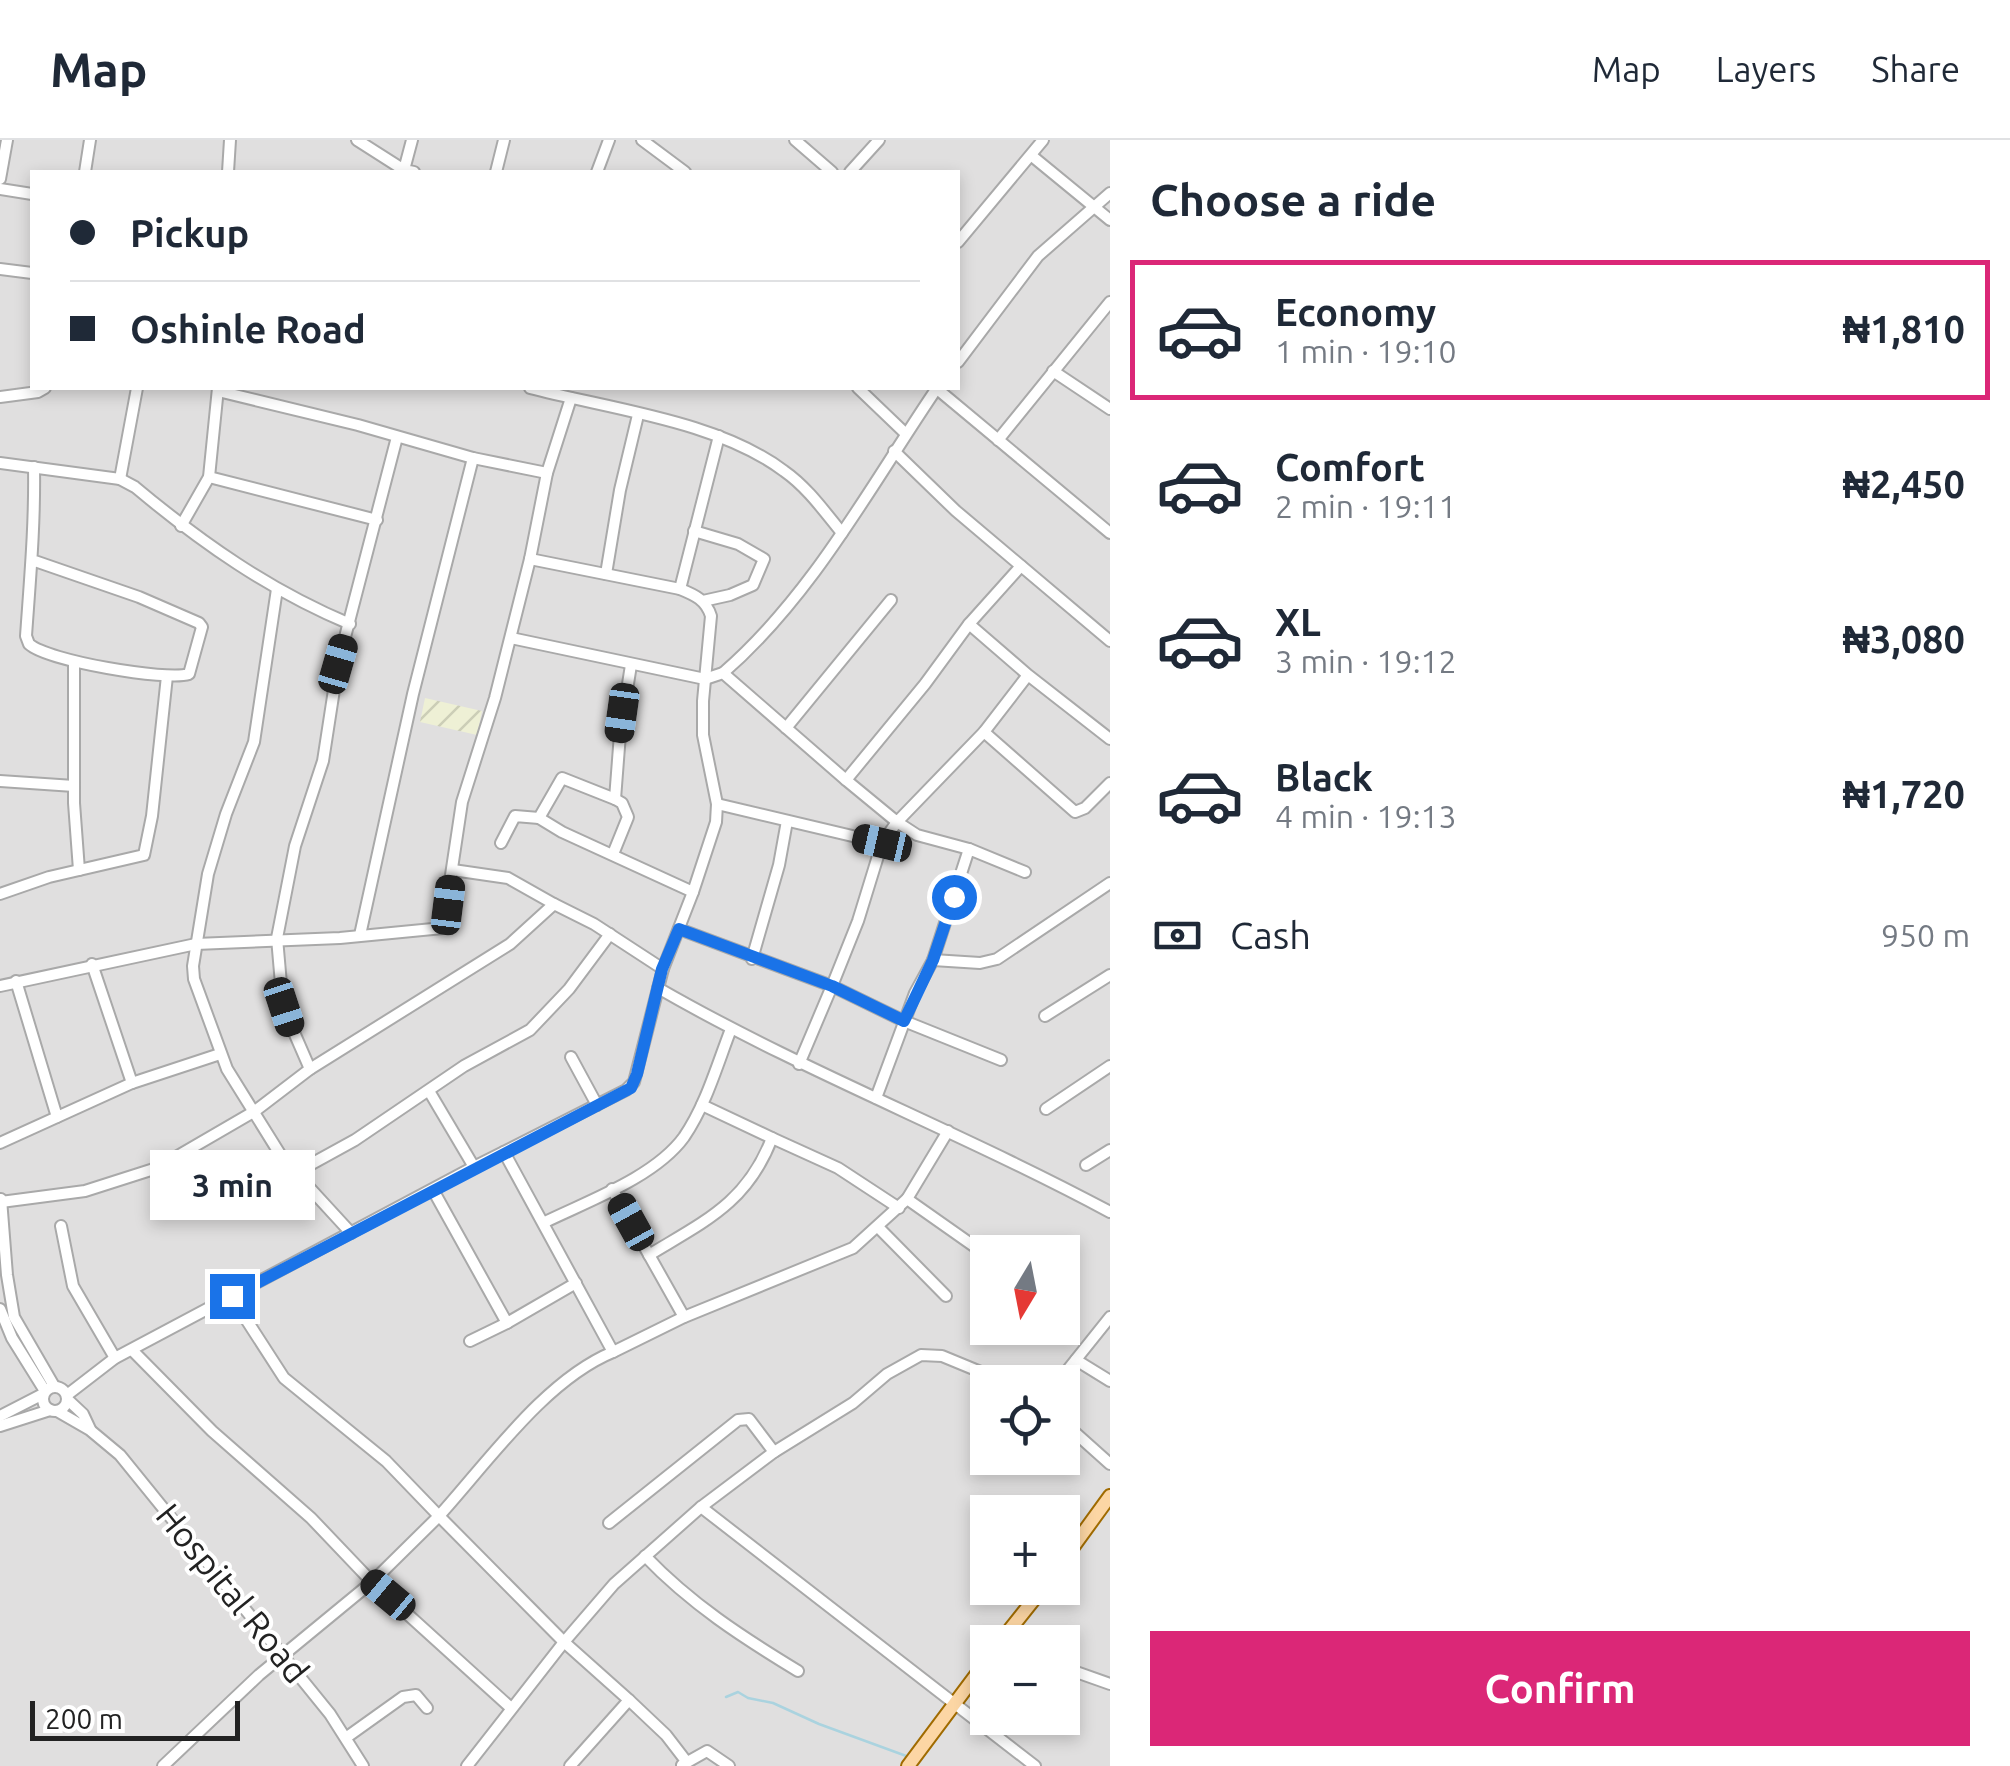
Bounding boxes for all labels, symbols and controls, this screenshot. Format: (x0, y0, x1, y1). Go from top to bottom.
text: Map (50, 42, 148, 96)
text: Map (1592, 49, 1661, 89)
text: Layers (1716, 49, 1816, 89)
text: Share (1871, 49, 1960, 89)
text: Choose a ride (1150, 174, 1436, 225)
text: Pickup (130, 212, 249, 254)
icon: car (1155, 285, 1245, 375)
text: Economy (1275, 291, 1436, 333)
text: Oshinle Road (130, 308, 366, 350)
text: ₦1,810 (1842, 308, 1965, 350)
text: 1 min · 19:10 (1275, 333, 1457, 369)
icon: car (1155, 440, 1245, 530)
text: Comfort (1275, 446, 1425, 488)
text: ₦2,450 (1842, 463, 1965, 505)
text: 2 min · 19:11 (1275, 488, 1457, 524)
icon: car (1155, 595, 1245, 685)
text: XL (1275, 601, 1321, 643)
text: ₦3,080 (1842, 618, 1965, 660)
car (315, 631, 361, 697)
text: 3 min · 19:12 (1275, 643, 1457, 679)
car (603, 681, 641, 745)
icon: car (1155, 750, 1245, 840)
text: Black (1275, 756, 1373, 798)
text: ₦1,720 (1842, 773, 1965, 815)
text: 4 min · 19:13 (1275, 798, 1457, 834)
car (849, 822, 915, 864)
car (429, 873, 467, 937)
route start (932, 875, 977, 920)
icon: cash (1150, 908, 1205, 963)
text: Cash (1230, 914, 1311, 956)
text: 950 m (1881, 917, 1970, 953)
car (260, 974, 308, 1040)
callout: 3 min (150, 1151, 314, 1221)
text: 3 min (192, 1167, 273, 1203)
car (603, 1188, 659, 1256)
north arrow (970, 1235, 1080, 1345)
map controls (970, 1235, 1080, 1735)
route end (210, 1274, 255, 1319)
button: locate (970, 1365, 1080, 1475)
street label: Hospital Road (149, 1495, 317, 1691)
button: + (970, 1495, 1080, 1605)
car (355, 1564, 421, 1626)
button: − (970, 1625, 1080, 1735)
button: Confirm (1150, 1631, 1970, 1746)
scale bar (30, 1696, 240, 1740)
text: 200 m (45, 1703, 123, 1734)

